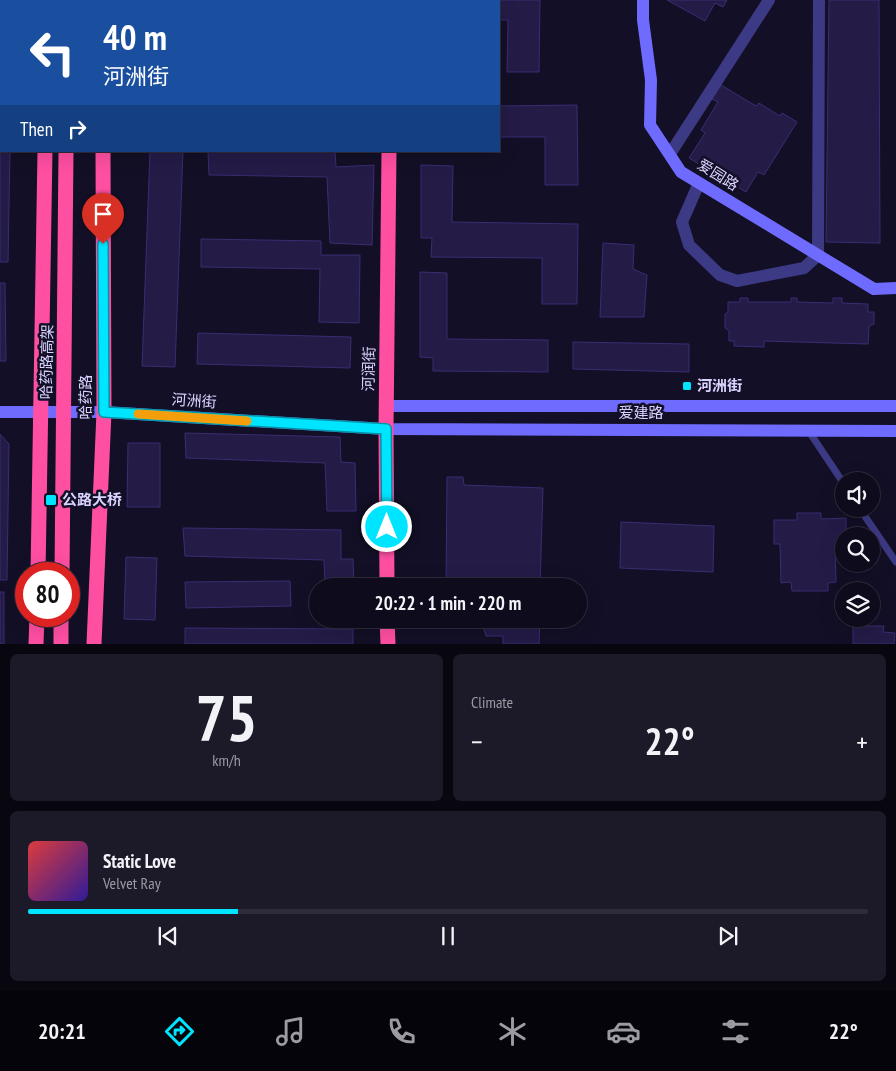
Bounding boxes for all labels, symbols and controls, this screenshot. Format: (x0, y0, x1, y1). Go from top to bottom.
text: 40 m (103, 14, 167, 60)
icon: left (20, 20, 85, 85)
text: 河洲街 (103, 62, 169, 90)
icon: right (63, 115, 91, 143)
text: Then (20, 117, 53, 141)
street label: 爱园路 (694, 155, 742, 195)
pin (82, 193, 124, 244)
icon: arrive (89, 200, 117, 228)
street label: 哈药路高架 (36, 324, 57, 400)
street label: 河润街 (359, 346, 378, 392)
street label: 哈药路 (76, 374, 95, 420)
place label: 河洲街 (697, 376, 742, 395)
marker: 河洲街 (681, 380, 693, 392)
street label: 河洲街 (171, 389, 217, 412)
street label: 爱建路 (618, 403, 664, 422)
map controls (835, 472, 880, 627)
button: sound (835, 472, 880, 517)
place label: 公路大桥 (62, 490, 122, 509)
marker: 公路大桥 (44, 493, 58, 507)
position arrow (360, 500, 412, 552)
button: search (835, 527, 880, 572)
speed limit sign: 80 (15, 562, 80, 627)
button: layers (835, 582, 880, 627)
text: 20:22 · 1 min · 220 m (375, 591, 521, 615)
text: 75 (195, 675, 258, 759)
text: Climate (471, 692, 513, 712)
text: 22° (644, 716, 695, 765)
text: − (471, 723, 483, 760)
text: + (856, 723, 868, 760)
text: km/h (212, 750, 241, 770)
text: Static Love (103, 849, 176, 873)
text: Velvet Ray (103, 873, 161, 893)
icon: previous (154, 922, 182, 950)
icon: pause (434, 922, 462, 950)
icon: next (714, 922, 742, 950)
icon: directions (162, 1014, 197, 1049)
icon: music (273, 1014, 308, 1049)
icon: phone (384, 1014, 419, 1049)
icon: climate (495, 1014, 530, 1049)
icon: car (606, 1014, 641, 1049)
icon: filters (718, 1014, 753, 1049)
text: 20:21 (38, 1017, 86, 1045)
text: 22° (829, 1017, 858, 1045)

